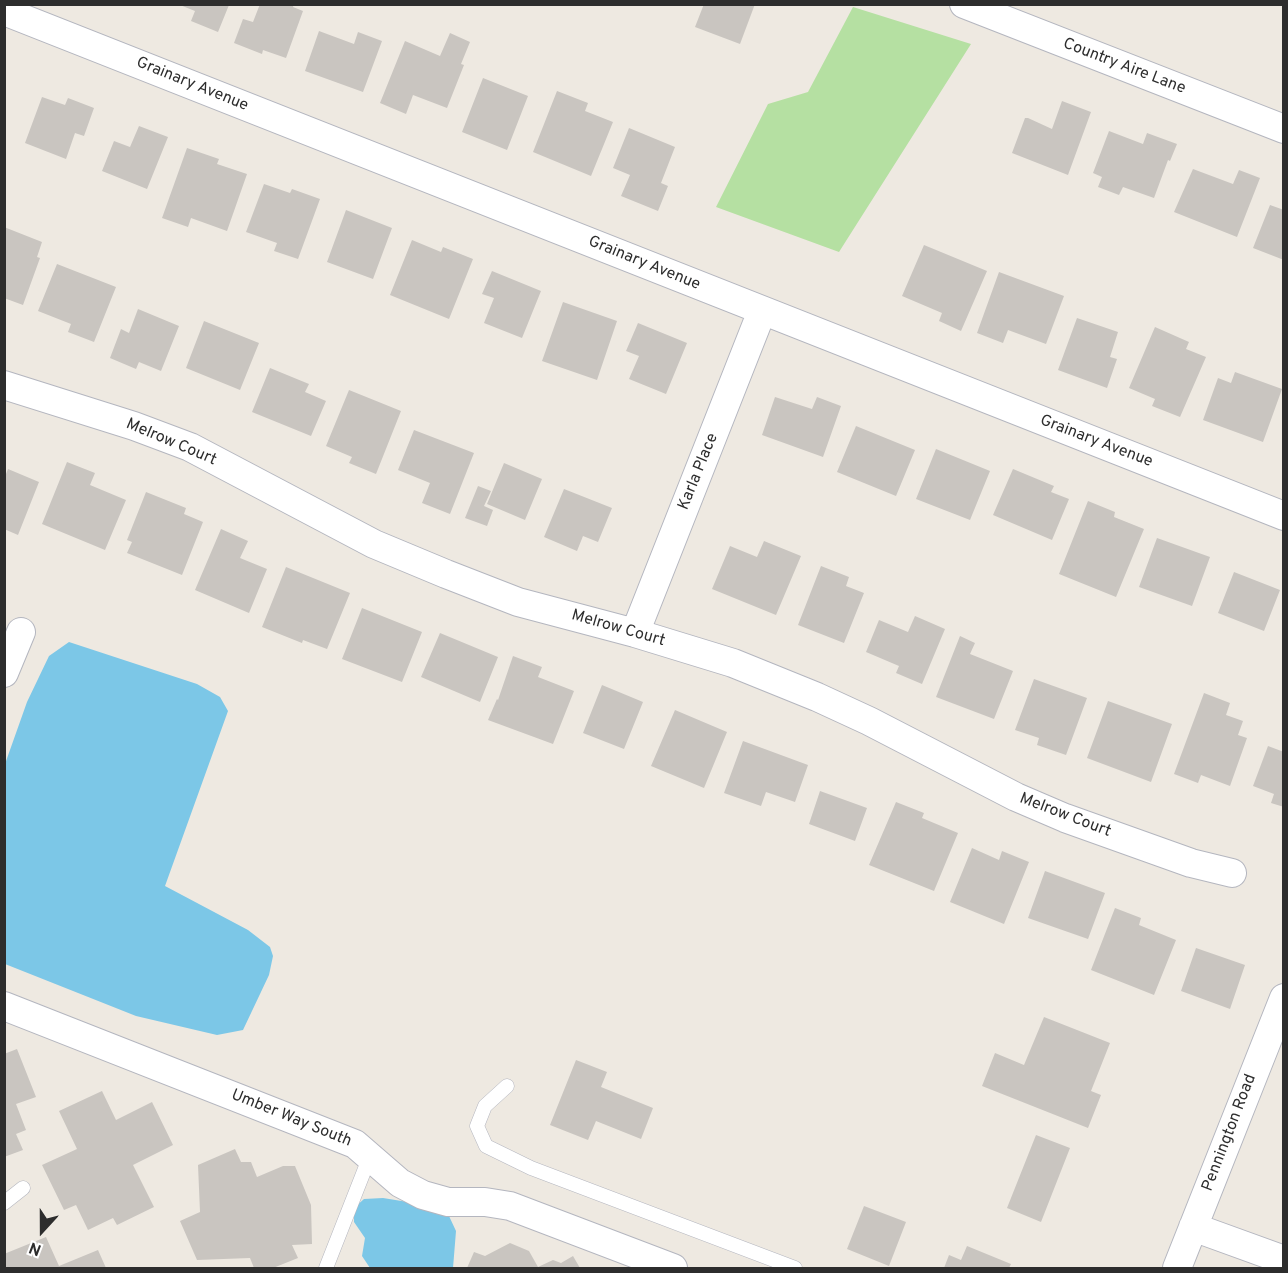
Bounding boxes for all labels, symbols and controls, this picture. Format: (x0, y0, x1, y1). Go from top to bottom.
street label: Country Aire Lane (1060, 35, 1188, 99)
street label: Grainary Avenue (133, 54, 251, 116)
street label: Grainary Avenue (585, 233, 703, 295)
street label: Grainary Avenue (1037, 412, 1155, 472)
street label: Melrow Court (123, 415, 219, 471)
street label: Karla Place (675, 431, 723, 513)
street label: Melrow Court (569, 606, 667, 652)
street label: Melrow Court (1017, 790, 1113, 842)
street label: Pennington Road (1199, 1072, 1261, 1194)
street label: Umber Way South (228, 1086, 354, 1152)
north arrow (12, 1201, 72, 1261)
text: N (27, 1236, 45, 1259)

